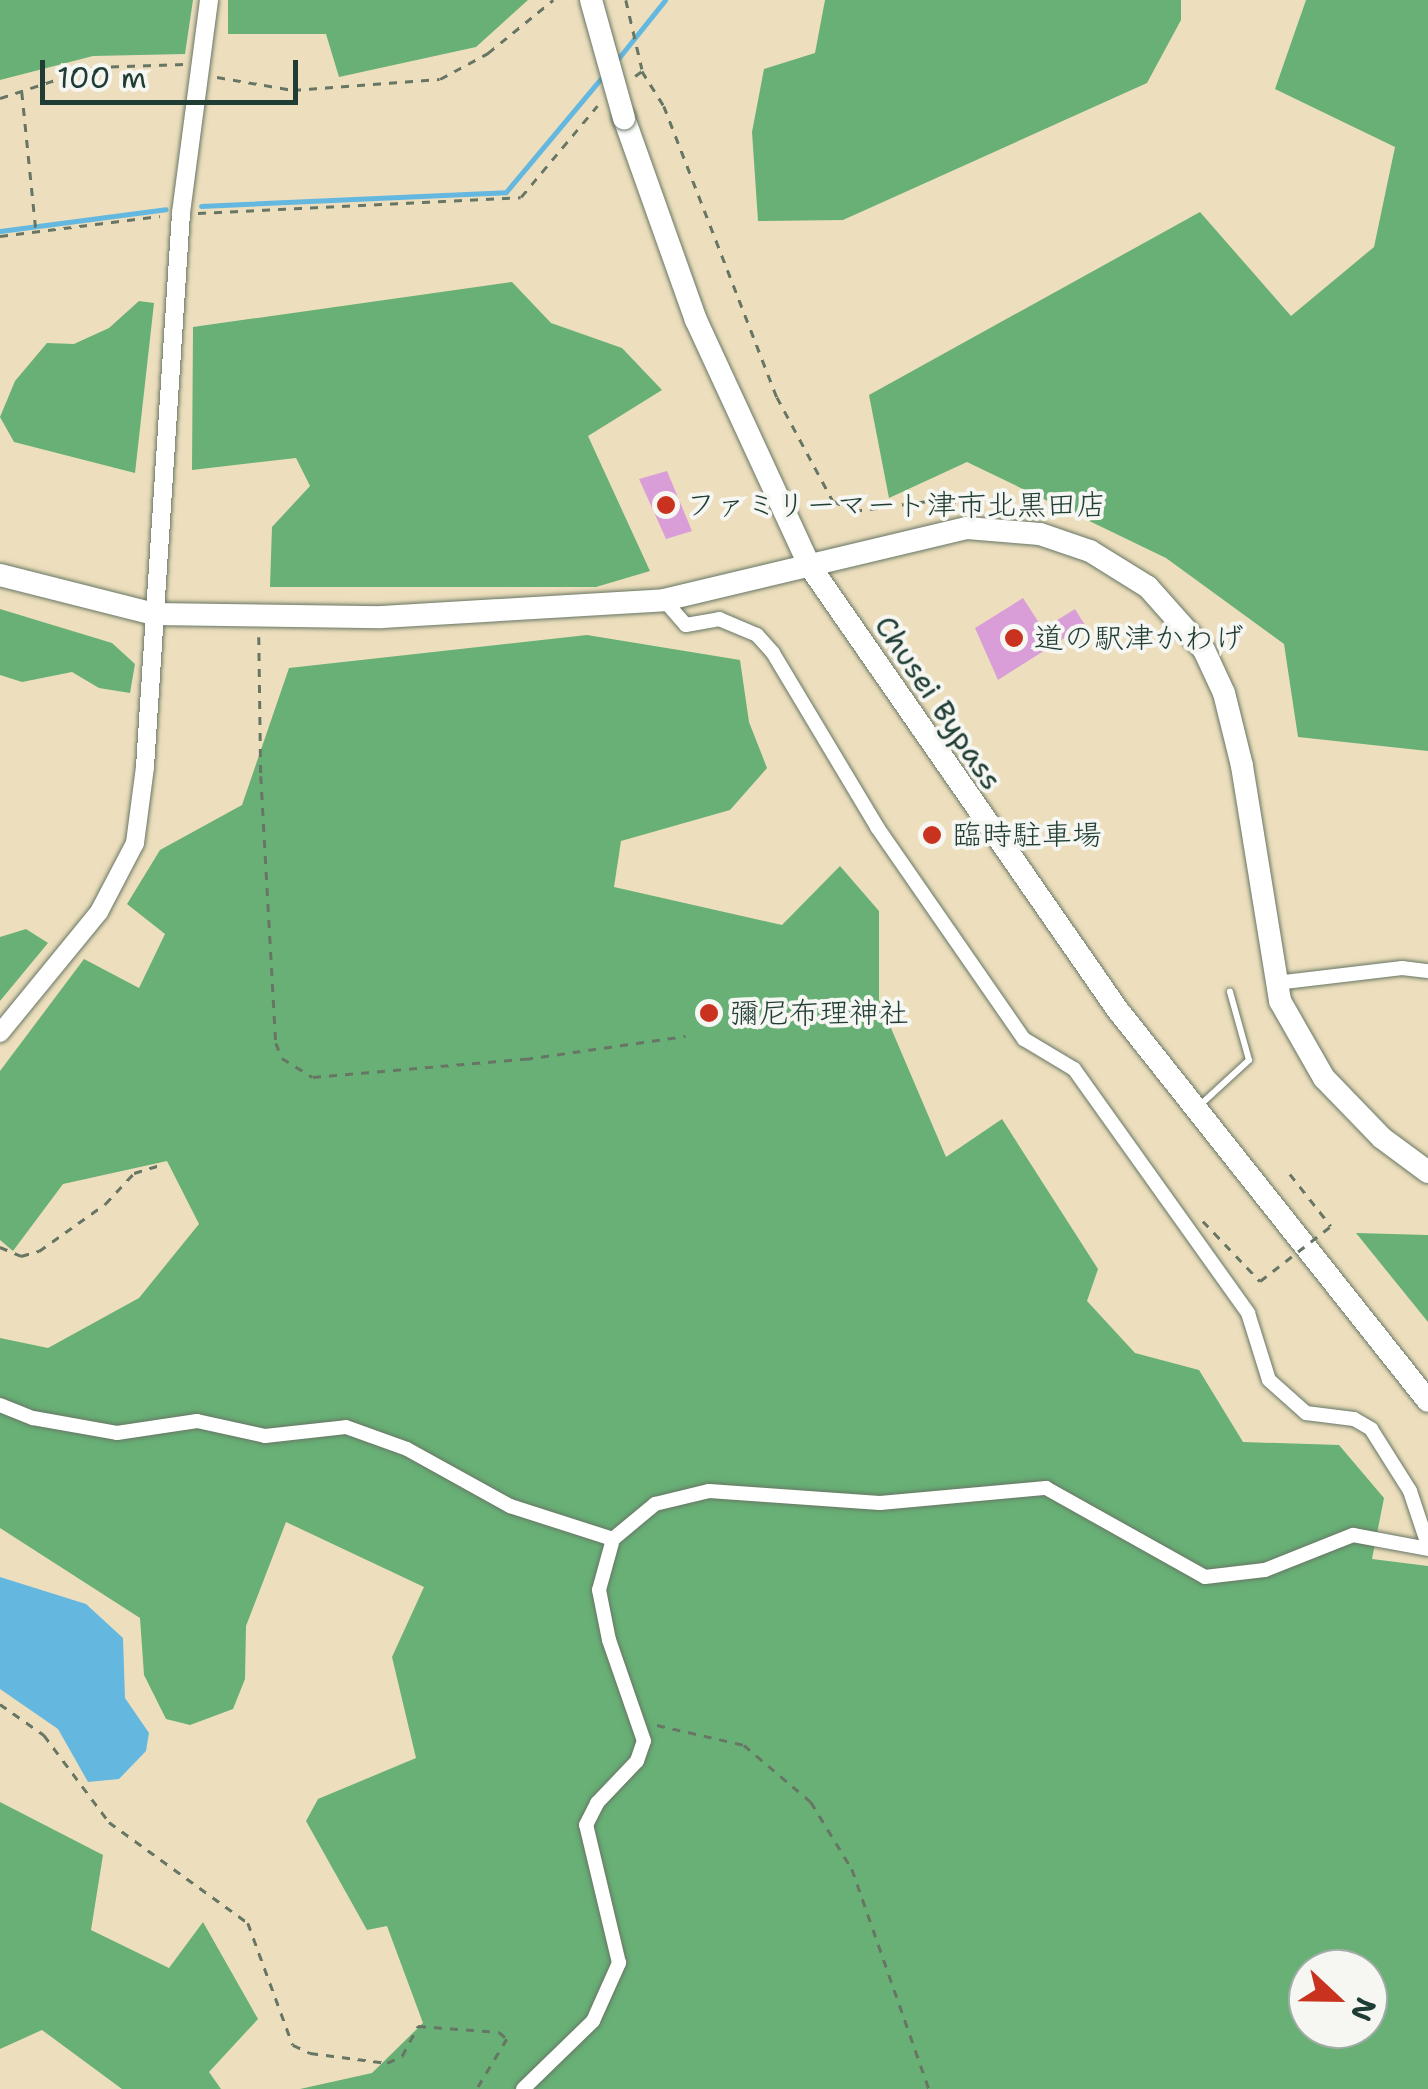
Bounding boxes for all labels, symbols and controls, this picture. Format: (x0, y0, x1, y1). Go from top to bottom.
scale bar (45, 40, 302, 102)
text: 100 m (57, 57, 147, 98)
place label: ファミリーマート津市北黒田店 (686, 487, 1106, 523)
marker: ファミリーマート津市北黒田店 (655, 494, 677, 516)
street label: Chusei Bypass (866, 609, 1010, 797)
place label: 道の駅津かわげ (1034, 620, 1244, 656)
marker: 道の駅津かわげ (1003, 627, 1025, 649)
place label: 臨時駐車場 (952, 817, 1102, 853)
marker: 臨時駐車場 (921, 824, 943, 846)
place label: 彌尼布理神社 (729, 995, 909, 1031)
marker: 彌尼布理神社 (698, 1002, 720, 1024)
north arrow (1288, 1949, 1388, 2049)
text: N (1342, 1992, 1386, 2027)

